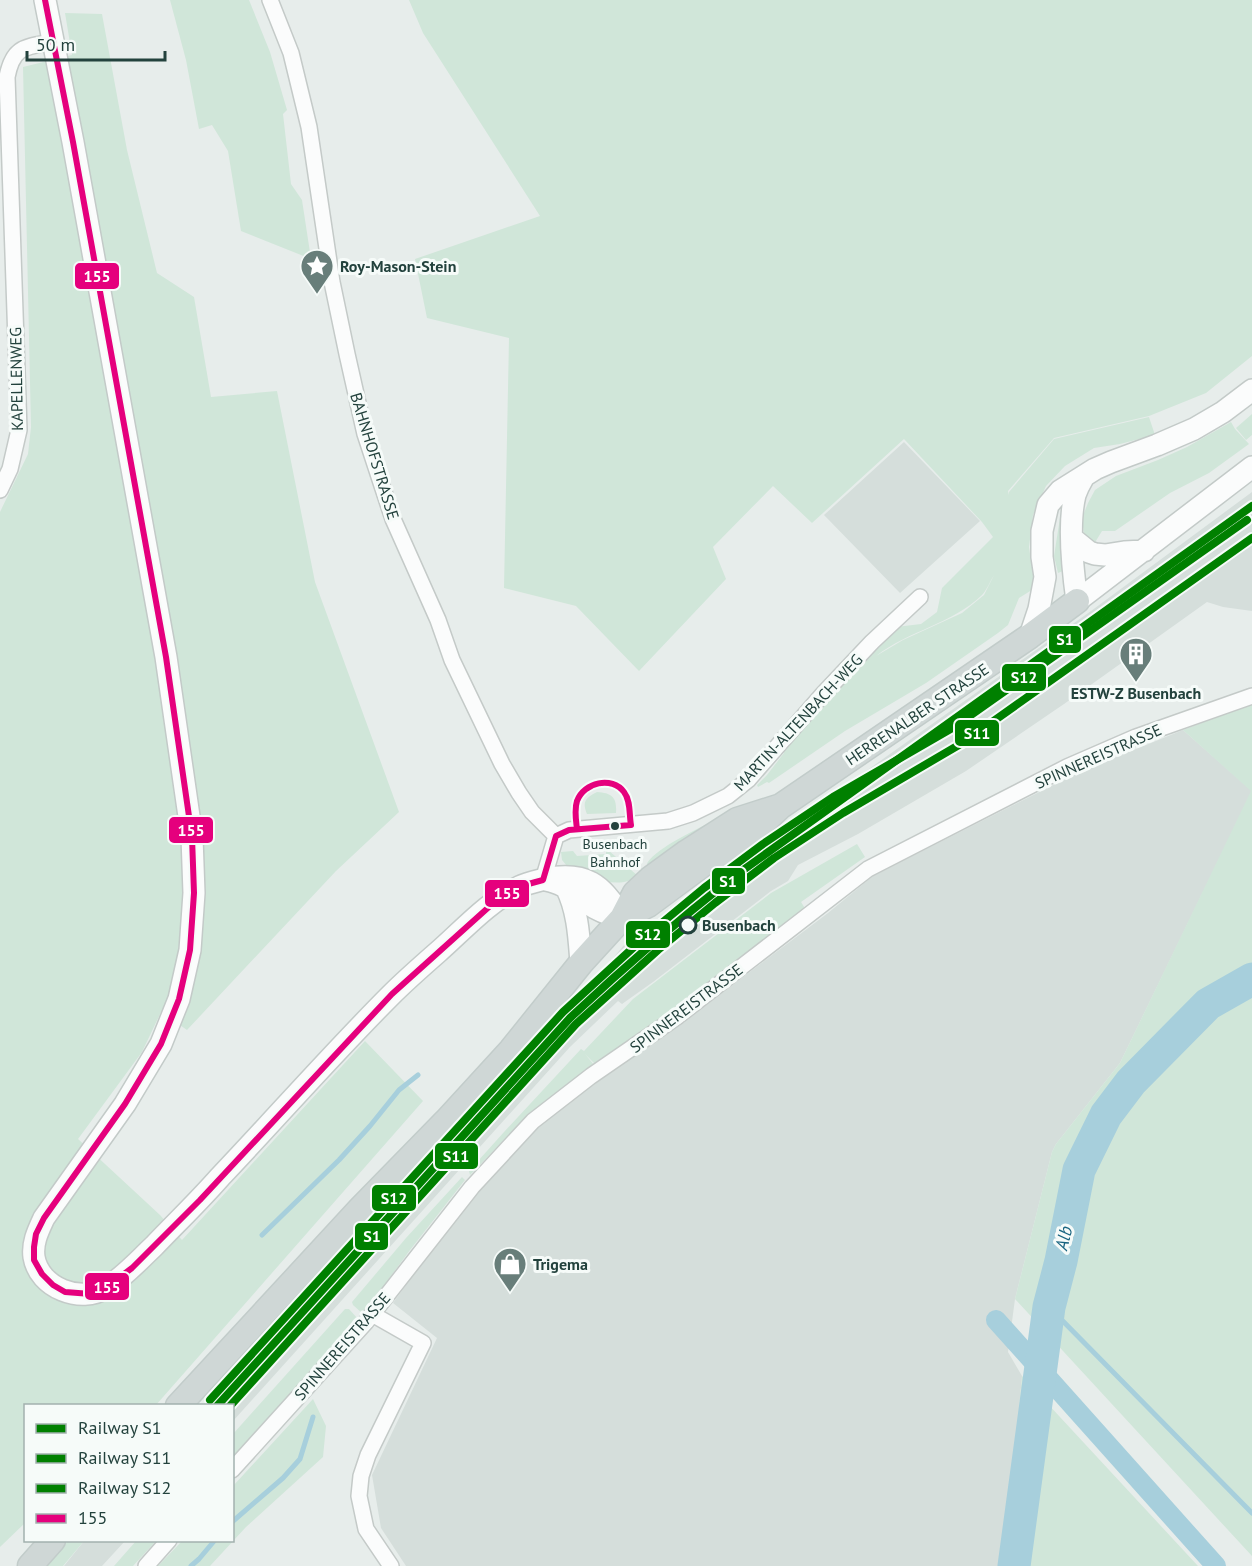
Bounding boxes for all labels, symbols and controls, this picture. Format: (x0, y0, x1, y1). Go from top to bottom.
scale bar (27, 24, 165, 62)
text: 50 m (36, 33, 75, 56)
place icon: Roy-Mason-Stein (299, 248, 335, 295)
place label: Roy-Mason-Stein (340, 256, 456, 276)
line badge: 155 (74, 262, 120, 290)
text: 155 (83, 266, 111, 286)
street label: KAPELLENWEG (5, 327, 27, 431)
street label: BAHNHOFSTRASSE (346, 390, 404, 522)
line badge: S1 (1048, 625, 1082, 654)
text: S1 (1056, 629, 1074, 649)
building icon: ESTW-Z Busenbach (1118, 636, 1154, 683)
street label: MARTIN-ALTENBACH-WEG (729, 649, 867, 795)
street label: HERRENALBER STRASSE (842, 659, 992, 769)
line badge: S12 (1001, 663, 1047, 692)
text: S12 (1011, 667, 1037, 687)
place label: ESTW-Z Busenbach (1071, 683, 1201, 703)
line badge: S11 (954, 719, 1000, 747)
street label: SPINNEREISTRASSE (1032, 719, 1164, 793)
text: S11 (964, 723, 990, 743)
line badge: 155 (168, 816, 214, 844)
text: 155 (177, 820, 205, 840)
marker: Busenbach Bahnhof (609, 820, 621, 832)
place label: Busenbach Bahnhof (583, 835, 647, 871)
line badge: S1 (711, 867, 746, 895)
text: S1 (719, 871, 737, 891)
line badge: 155 (484, 879, 530, 908)
text: 155 (493, 883, 521, 903)
place label: Busenbach (702, 915, 776, 935)
marker: Busenbach (679, 916, 697, 934)
line badge: S12 (625, 920, 671, 949)
text: S12 (635, 924, 661, 944)
street label: SPINNEREISTRASSE (626, 959, 746, 1057)
line badge: S11 (434, 1142, 479, 1170)
text: S11 (443, 1146, 469, 1166)
line badge: S12 (371, 1184, 417, 1212)
text: S12 (381, 1188, 407, 1208)
line badge: S1 (354, 1222, 389, 1251)
water label: Alb (1049, 1223, 1077, 1253)
text: S1 (363, 1226, 381, 1246)
shop icon: Trigema (492, 1246, 528, 1293)
place label: Trigema (533, 1254, 588, 1274)
line badge: 155 (84, 1272, 130, 1301)
text: 155 (93, 1277, 121, 1297)
street label: SPINNEREISTRASSE (290, 1288, 394, 1404)
legend (24, 1404, 234, 1542)
text: Railway S1 (78, 1416, 162, 1439)
text: Railway S11 (78, 1446, 171, 1469)
text: Railway S12 (78, 1476, 171, 1499)
text: 155 (78, 1506, 107, 1529)

